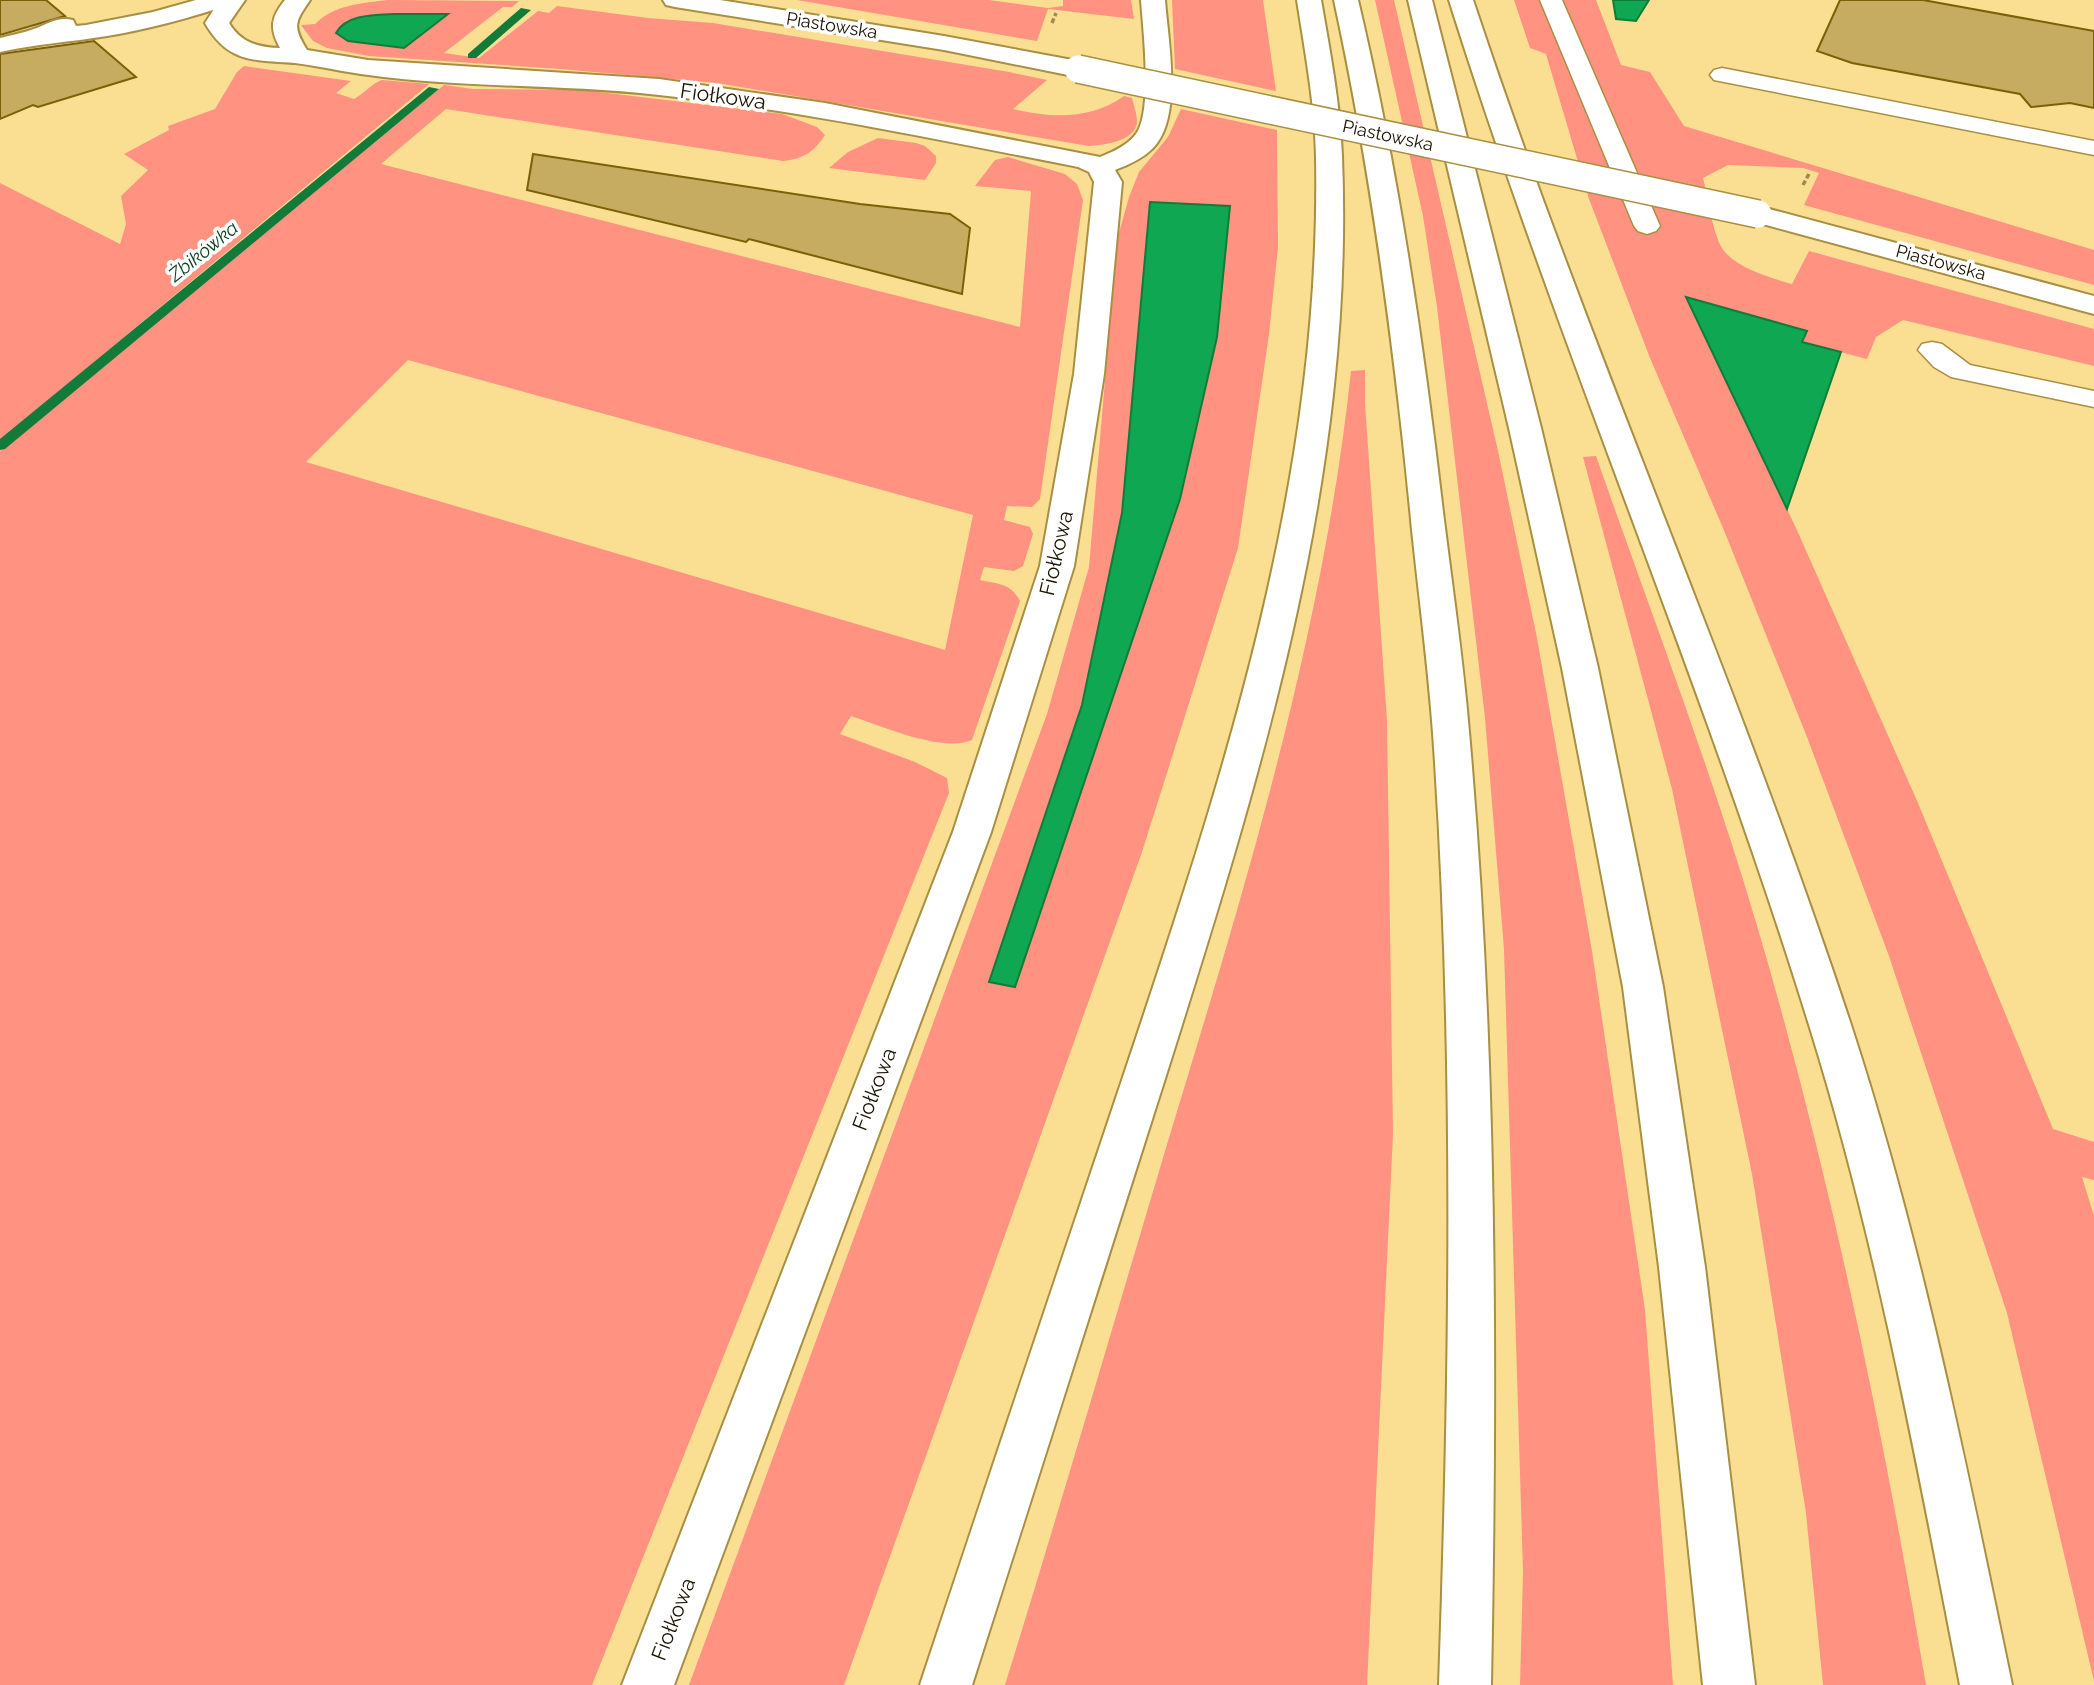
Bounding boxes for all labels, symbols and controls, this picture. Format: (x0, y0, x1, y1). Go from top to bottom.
street label: Piastowska (785, 7, 879, 43)
street label: Fiołkowa (678, 78, 768, 114)
street label: Piastowska (1341, 115, 1435, 155)
water label: Żbikówka (163, 216, 242, 286)
street label: Piastowska (1894, 240, 1988, 284)
street label: Fiołkowa (1034, 508, 1078, 598)
street label: Fiołkowa (847, 1044, 901, 1134)
street label: Fiołkowa (646, 1574, 700, 1664)

